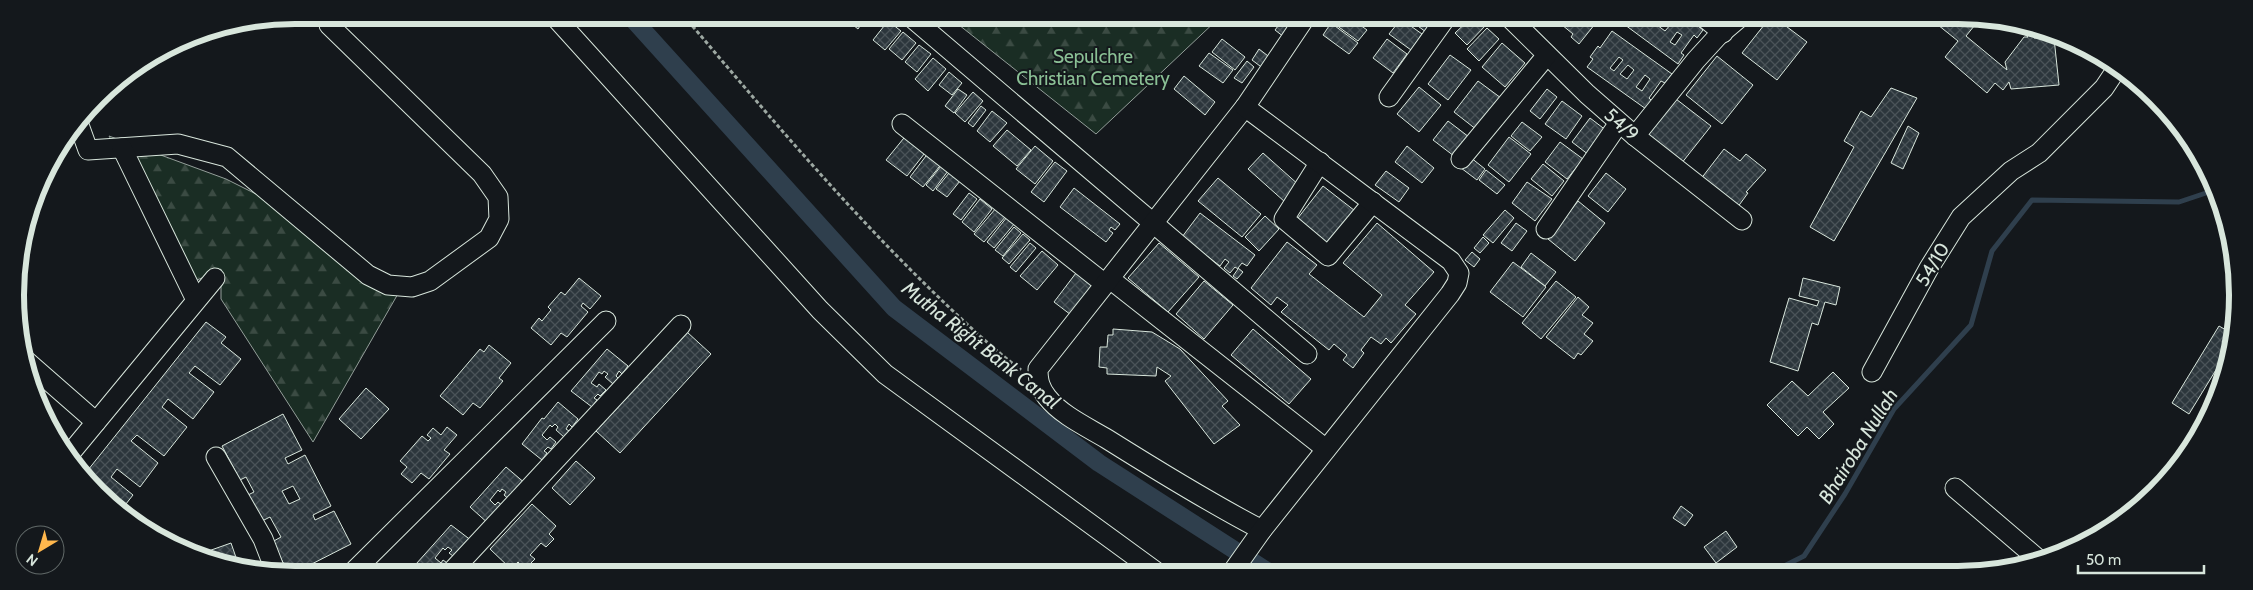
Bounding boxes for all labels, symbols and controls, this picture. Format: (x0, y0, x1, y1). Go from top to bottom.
park label: Sepulchre Christian Cemetery (1016, 45, 1170, 90)
street label: 54/9 (1600, 103, 1644, 146)
street label: 54/10 (1911, 238, 1954, 290)
water label: Mutha Right Bank Canal (897, 275, 1065, 414)
water label: Bhairoba Nullah (1813, 384, 1903, 508)
north arrow (15, 525, 65, 575)
scale bar (2078, 542, 2204, 574)
text: N (23, 550, 41, 570)
text: 50 m (2086, 551, 2121, 569)

